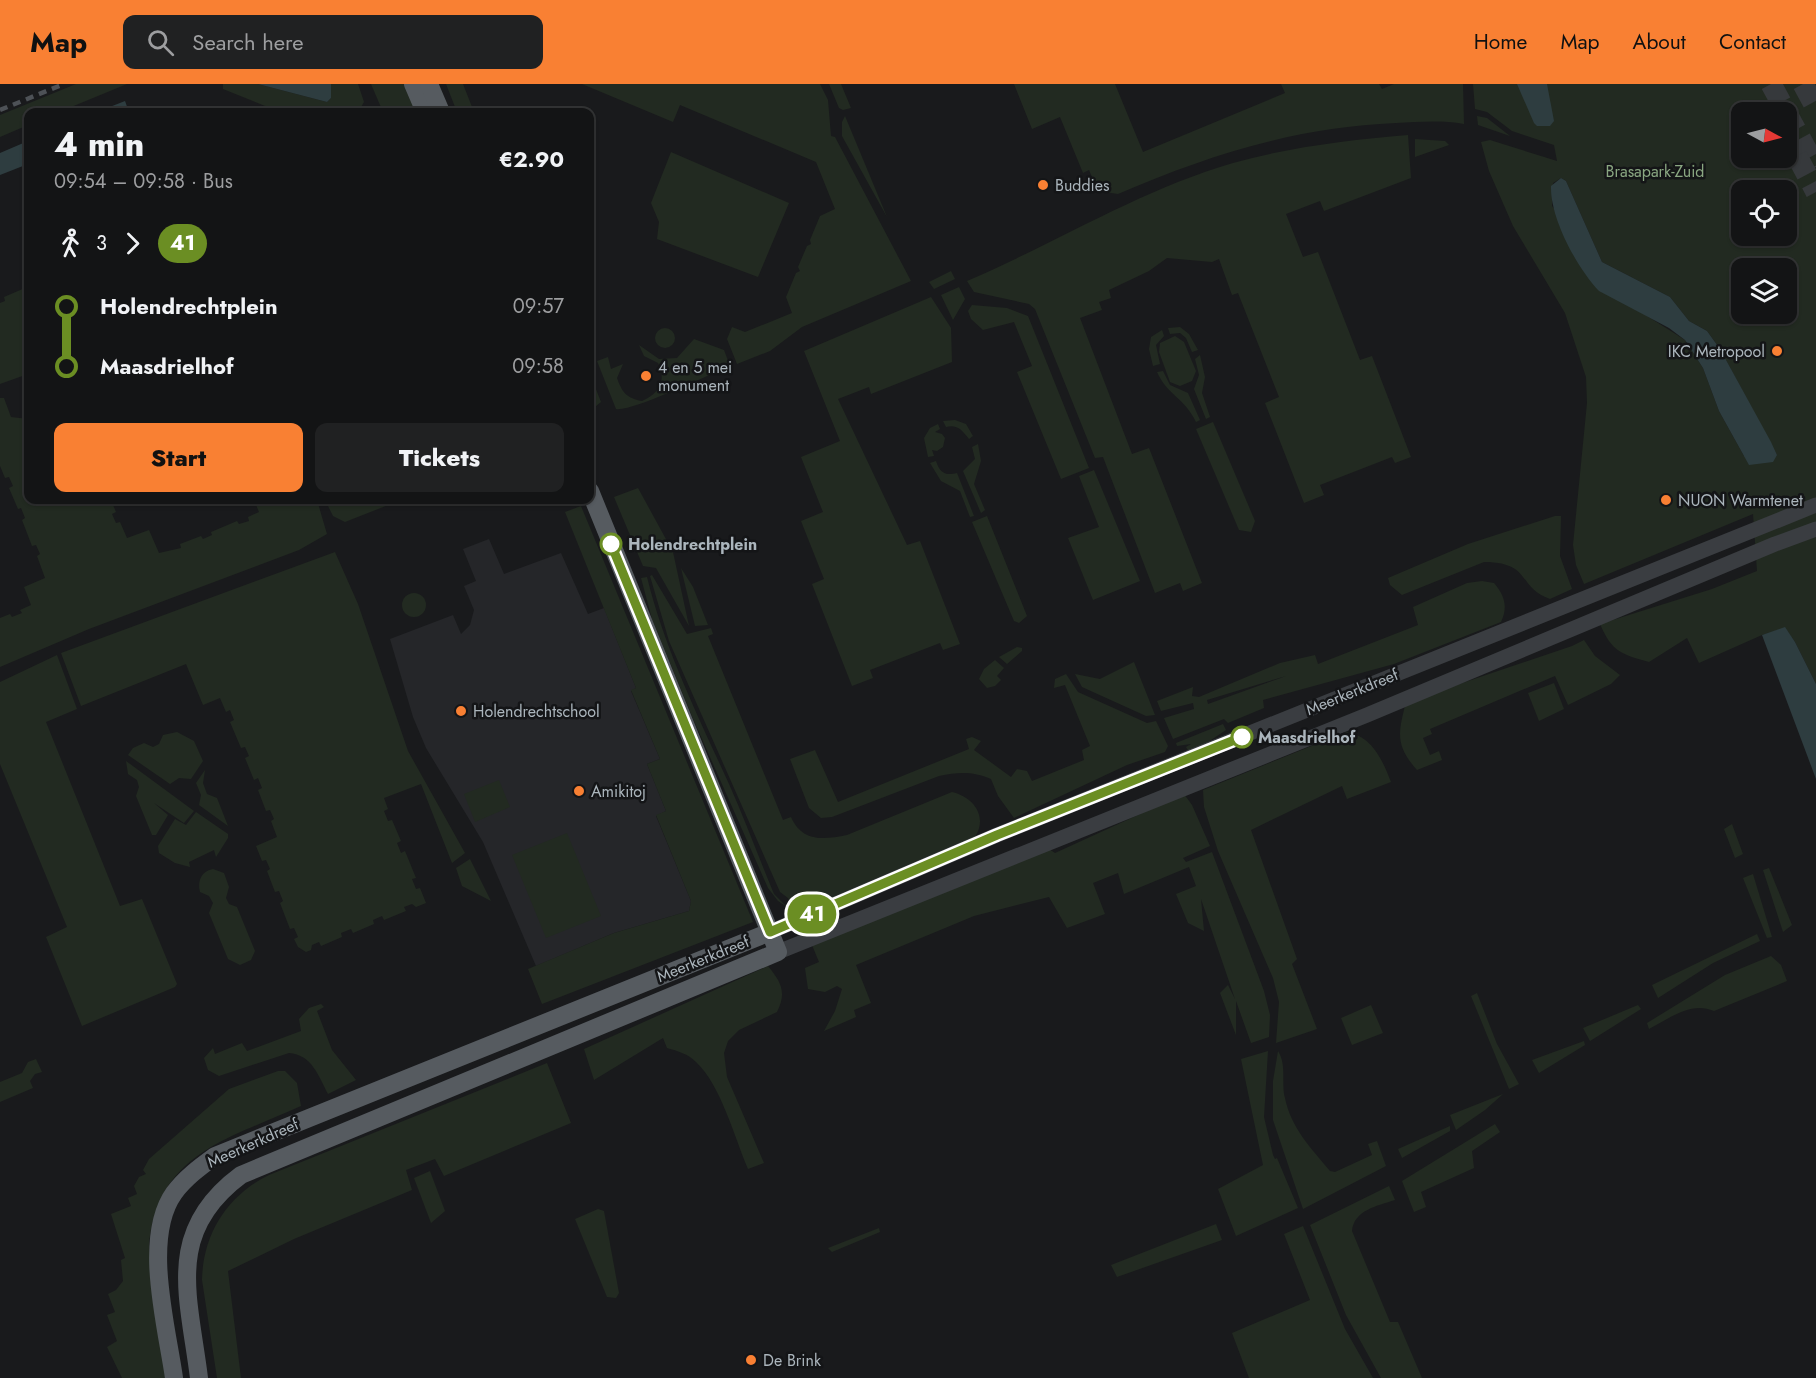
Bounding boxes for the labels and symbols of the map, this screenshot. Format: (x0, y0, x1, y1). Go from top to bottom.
north arrow (1731, 102, 1797, 168)
park label: Brasapark-Zuid (1606, 160, 1704, 183)
place label: Buddies (1055, 174, 1109, 197)
marker: Buddies (1036, 178, 1050, 192)
place label: IKC Metropool (1668, 340, 1765, 363)
marker: IKC Metropool (1770, 344, 1784, 358)
place label: 4 en 5 mei monument (658, 356, 732, 397)
marker: 4 en 5 mei monument (639, 369, 653, 383)
place label: NUON Warmtenet (1678, 489, 1803, 512)
marker: NUON Warmtenet (1659, 493, 1673, 507)
marker: Holendrechtplein (600, 533, 622, 555)
place label: Holendrechtplein (628, 533, 757, 556)
street label: Meerkerkdreef (1302, 663, 1402, 721)
place label: Holendrechtschool (473, 700, 600, 723)
marker: Holendrechtschool (454, 704, 468, 718)
marker: Maasdrielhof (1231, 726, 1253, 748)
place label: Maasdrielhof (1258, 726, 1357, 749)
place label: Amikitoj (591, 780, 646, 803)
marker: Amikitoj (572, 784, 586, 798)
line badge: 41 (785, 894, 839, 934)
street label: Meerkerkdreef (653, 930, 753, 988)
street label: Meerkerkdreef (204, 1112, 303, 1173)
place label: De Brink (763, 1349, 822, 1372)
marker: De Brink (744, 1353, 758, 1367)

